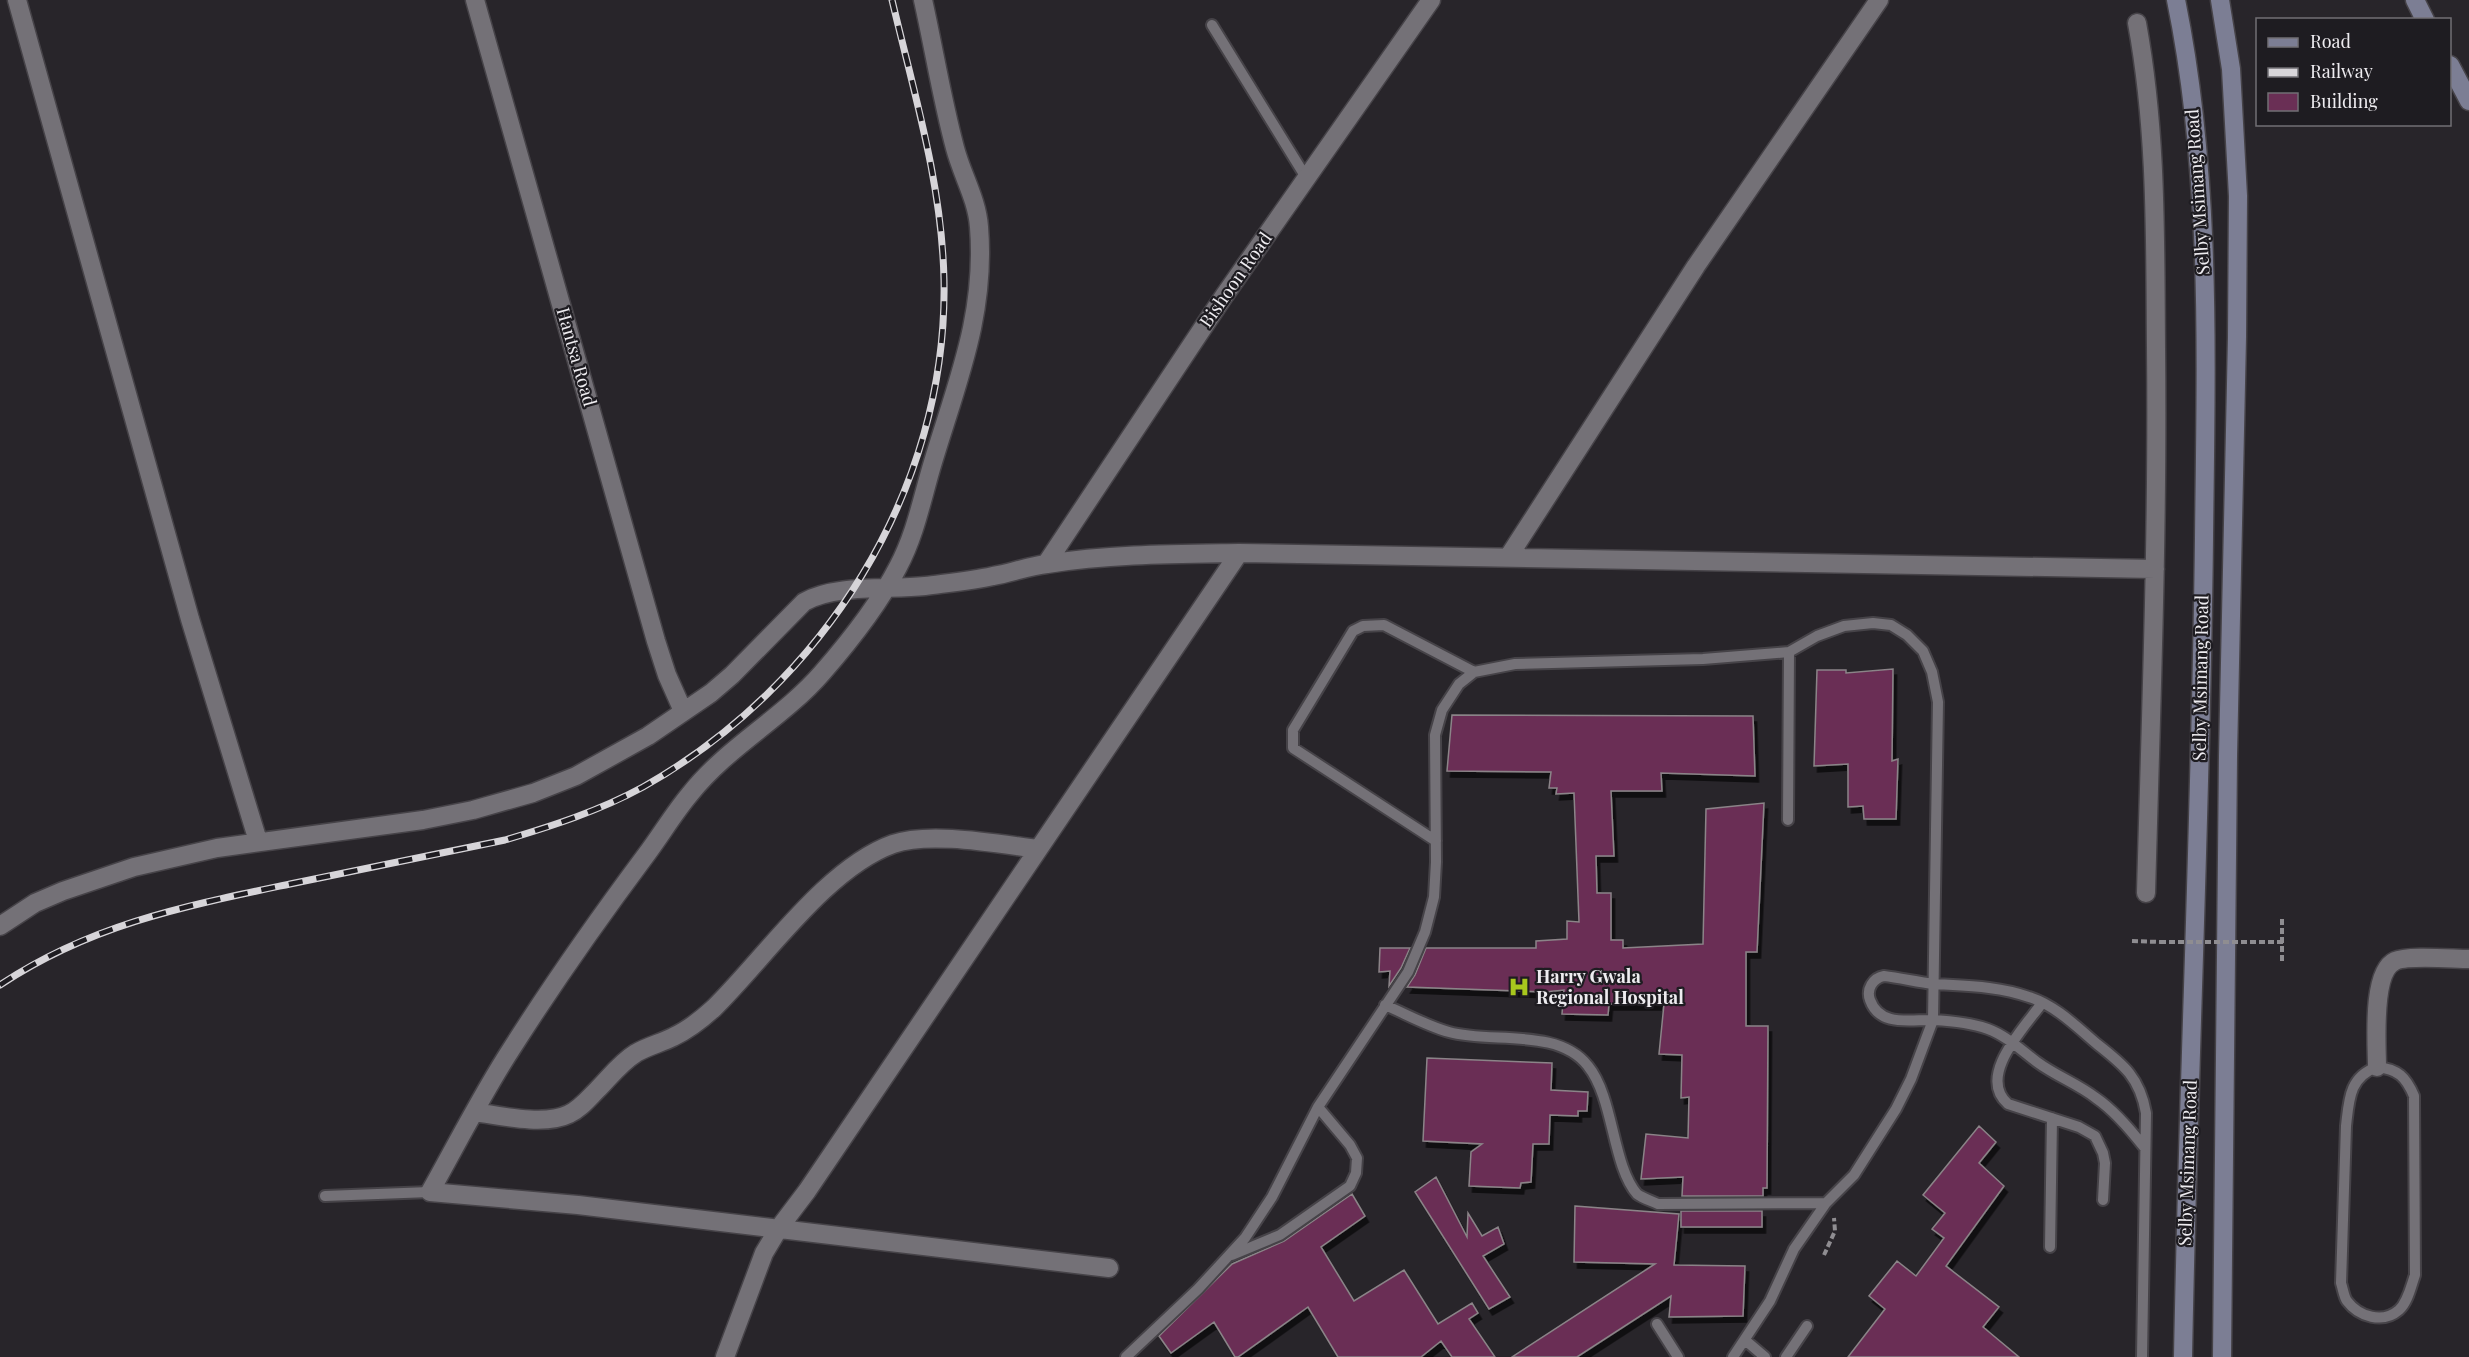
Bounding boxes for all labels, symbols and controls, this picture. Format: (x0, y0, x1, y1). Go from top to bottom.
legend (2256, 18, 2451, 126)
text: Road (2310, 29, 2351, 53)
text: Railway (2310, 59, 2373, 83)
text: Building (2310, 89, 2378, 113)
street label: Selby Msimang Road (2179, 108, 2215, 276)
street label: Bishoon Road (1194, 227, 1277, 332)
street label: Hantsa Road (551, 304, 603, 410)
street label: Selby Msimang Road (2187, 594, 2213, 761)
place label: Harry Gwala Regional Hospital (1536, 964, 1684, 1009)
hospital icon: Harry Gwala Regional Hospital (1507, 975, 1531, 999)
street label: Selby Msimang Road (2172, 1079, 2202, 1247)

